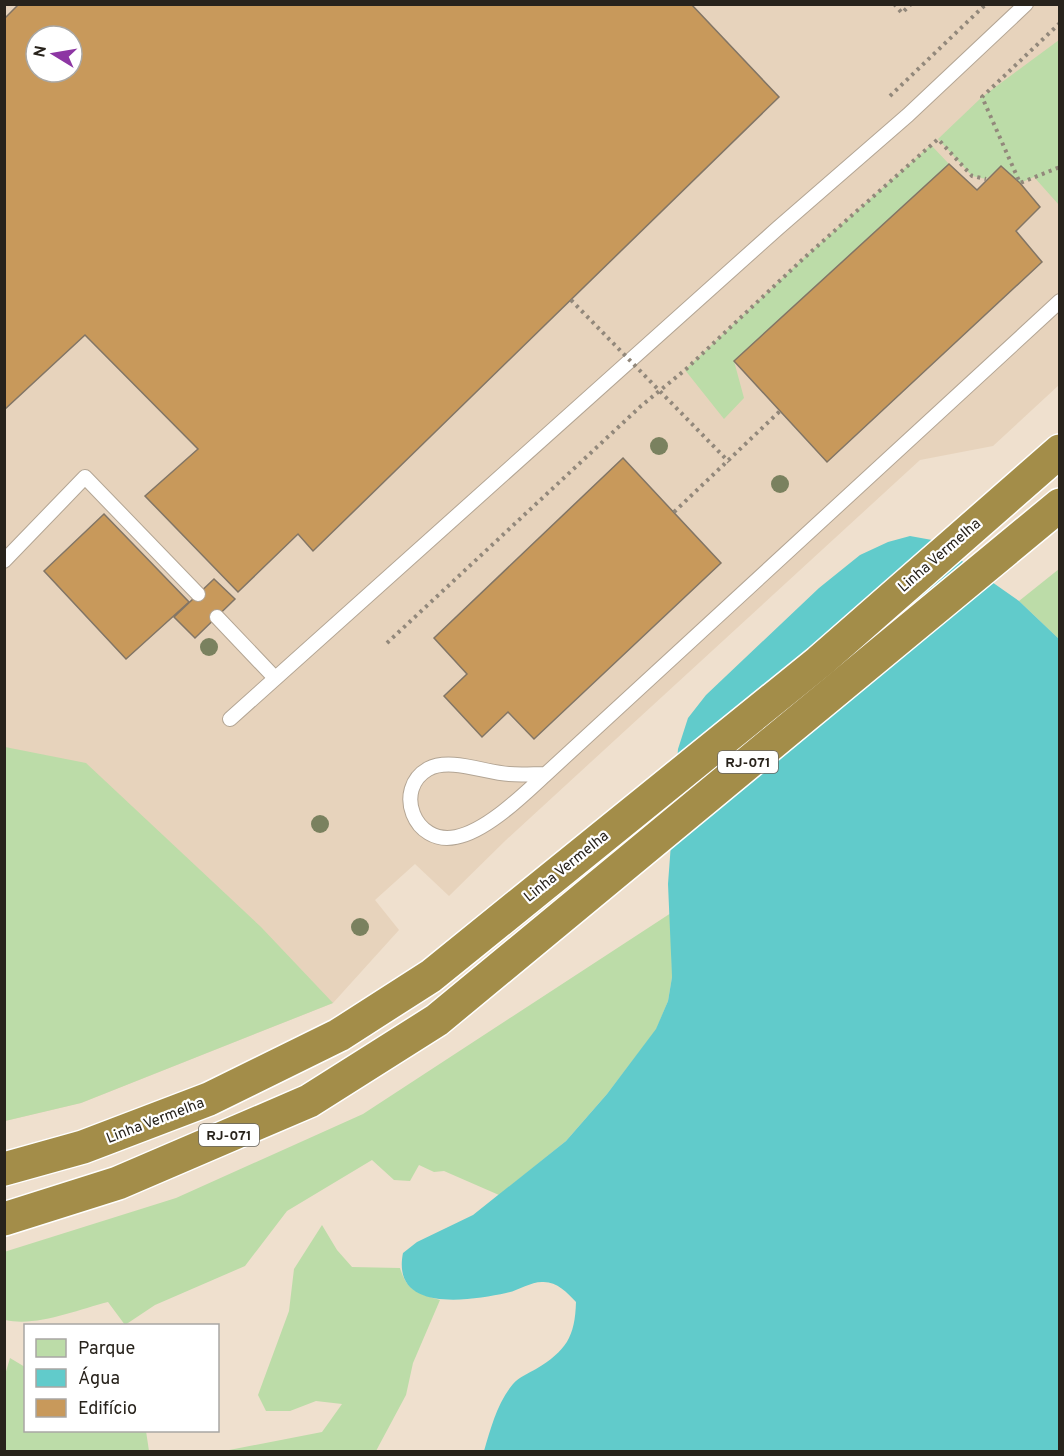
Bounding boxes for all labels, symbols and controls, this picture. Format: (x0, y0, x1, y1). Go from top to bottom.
north arrow (24, 24, 84, 84)
text: N (30, 44, 52, 59)
street label: Linha Vermelha (895, 515, 985, 597)
road number: RJ-071 (718, 751, 778, 773)
street label: Linha Vermelha (521, 827, 613, 907)
street label: Linha Vermelha (104, 1094, 207, 1149)
road number: RJ-071 (199, 1124, 259, 1146)
legend (24, 1324, 219, 1432)
text: Parque (78, 1338, 135, 1361)
text: Água (78, 1366, 120, 1391)
text: Edifício (78, 1398, 137, 1421)

